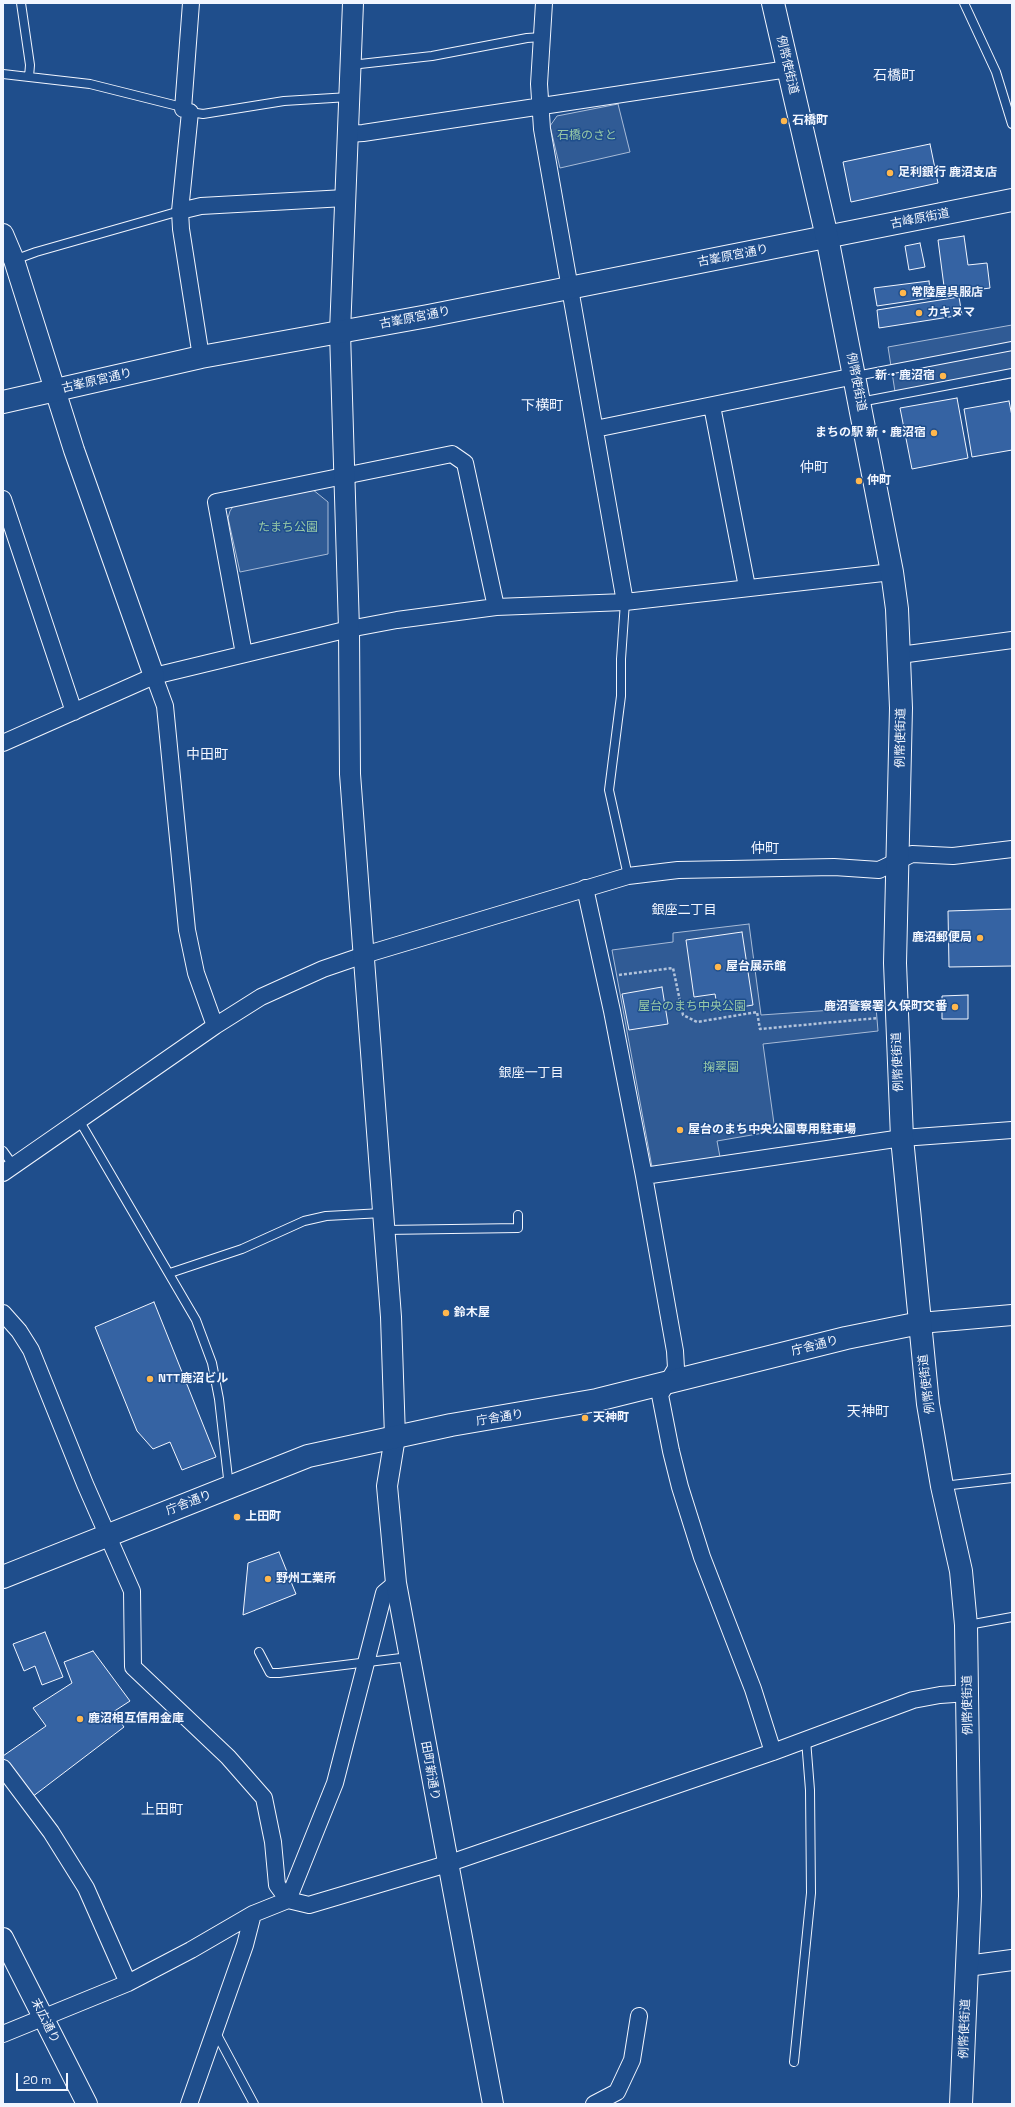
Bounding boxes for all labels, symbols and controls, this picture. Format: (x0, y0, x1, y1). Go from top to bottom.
street label: 例幣使街道 (773, 34, 801, 96)
district label: 石橋町 (873, 68, 915, 84)
place label: 石橋町 (792, 114, 828, 128)
marker: 石橋町 (779, 116, 789, 126)
park label: 石橋のさと (557, 129, 617, 143)
place label: 足利銀行 鹿沼支店 (898, 166, 997, 180)
marker: 足利銀行 鹿沼支店 (885, 168, 895, 178)
street label: 古峰原街道 (889, 206, 951, 232)
street label: 古峯原宮通り (696, 242, 770, 270)
place label: 常陸屋呉服店 (911, 286, 983, 300)
marker: 常陸屋呉服店 (898, 288, 908, 298)
street label: 古峯原宮通り (378, 304, 452, 332)
place label: カキヌマ (927, 306, 975, 320)
marker: カキヌマ (914, 308, 924, 318)
street label: 例幣使街道 (843, 351, 869, 413)
street label: 古峯原宮通り (60, 366, 134, 396)
place label: 新・鹿沼宿 (875, 369, 935, 383)
marker: 新・鹿沼宿 (938, 371, 948, 381)
district label: 下横町 (521, 398, 563, 414)
place label: まちの駅 新・鹿沼宿 (815, 426, 926, 440)
marker: まちの駅 新・鹿沼宿 (929, 428, 939, 438)
district label: 仲町 (800, 460, 828, 476)
place label: 仲町 (867, 474, 891, 488)
marker: 仲町 (854, 476, 864, 486)
park label: たまち公園 (258, 521, 318, 535)
street label: 例幣使街道 (893, 708, 909, 768)
district label: 中田町 (186, 747, 228, 763)
district label: 仲町 (751, 841, 779, 857)
district label: 銀座二丁目 (652, 902, 716, 918)
place label: 鹿沼郵便局 (912, 931, 972, 945)
marker: 鹿沼郵便局 (975, 933, 985, 943)
place label: 屋台展示館 (726, 960, 786, 974)
marker: 屋台展示館 (713, 962, 723, 972)
park label: 屋台のまち中央公園 (638, 1000, 746, 1014)
place label: 鹿沼警察署 久保町交番 (824, 1000, 947, 1014)
marker: 鹿沼警察署 久保町交番 (950, 1002, 960, 1012)
street label: 例幣使街道 (890, 1032, 906, 1092)
park label: 掬翠園 (703, 1061, 739, 1075)
district label: 銀座一丁目 (499, 1065, 563, 1081)
place label: 屋台のまち中央公園専用駐車場 (688, 1123, 856, 1137)
marker: 屋台のまち中央公園専用駐車場 (675, 1125, 685, 1135)
place label: 鈴木屋 (454, 1306, 490, 1320)
marker: 鈴木屋 (441, 1308, 451, 1318)
street label: 庁舎通り (790, 1333, 840, 1359)
street label: 例幣使街道 (916, 1353, 938, 1415)
place label: NTT鹿沼ビル (158, 1372, 228, 1386)
marker: NTT鹿沼ビル (145, 1374, 155, 1384)
district label: 天神町 (847, 1404, 889, 1420)
street label: 庁舎通り (475, 1407, 525, 1429)
place label: 天神町 (593, 1411, 629, 1425)
marker: 天神町 (580, 1413, 590, 1423)
street label: 庁舎通り (164, 1488, 214, 1518)
place label: 上田町 (245, 1510, 281, 1524)
marker: 上田町 (232, 1512, 242, 1522)
place label: 野州工業所 (276, 1572, 336, 1586)
marker: 野州工業所 (263, 1574, 273, 1584)
street label: 例幣使街道 (960, 1675, 976, 1735)
place label: 鹿沼相互信用金庫 (88, 1712, 184, 1726)
marker: 鹿沼相互信用金庫 (75, 1714, 85, 1724)
street label: 田町新通り (418, 1740, 442, 1802)
district label: 上田町 (141, 1802, 183, 1818)
street label: 末広通り (28, 1996, 62, 2046)
street label: 例幣使街道 (957, 1999, 973, 2059)
scale bar (18, 2065, 70, 2091)
text: 20 m (23, 2072, 51, 2088)

